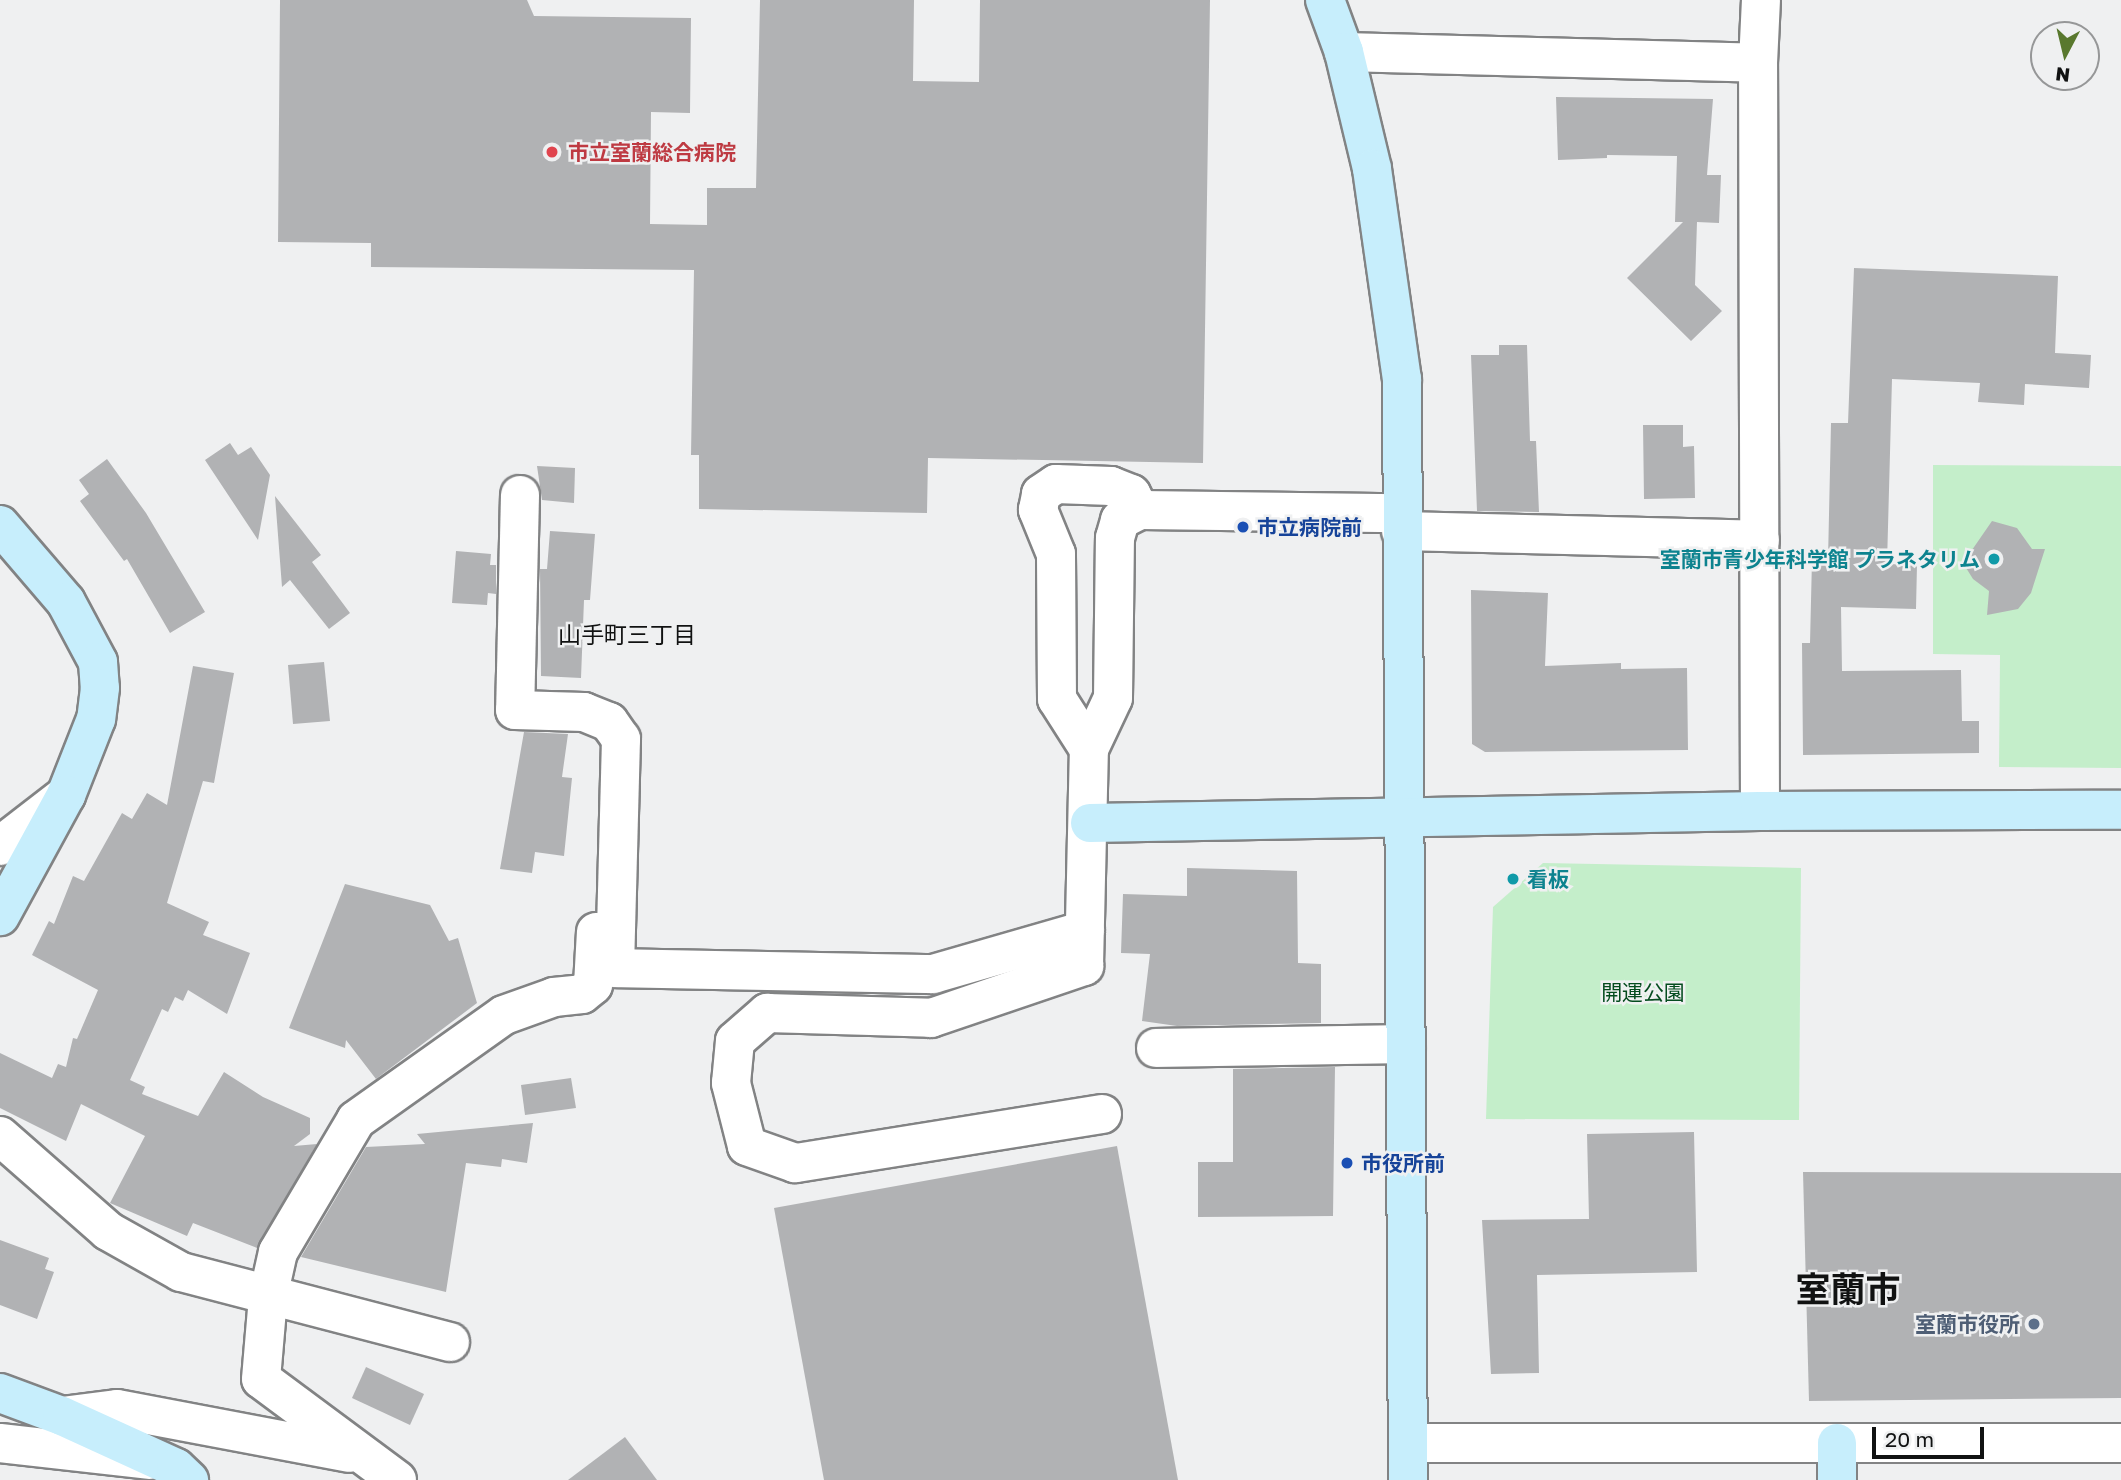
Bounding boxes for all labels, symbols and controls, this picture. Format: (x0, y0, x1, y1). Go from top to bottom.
north arrow (2030, 21, 2100, 91)
text: N (2054, 63, 2071, 88)
place label: 市立室蘭総合病院 (568, 139, 736, 165)
marker: 市立室蘭総合病院 (542, 142, 562, 162)
place label: 市立病院前 (1257, 514, 1362, 540)
marker: 市立病院前 (1235, 519, 1251, 535)
place label: 室蘭市青少年科学館 プラネタリム (1660, 546, 1980, 572)
marker: 室蘭市青少年科学館 プラネタリム (1986, 551, 2002, 567)
district label: 山手町三丁目 (558, 620, 696, 648)
place label: 看板 (1527, 866, 1569, 892)
marker: 看板 (1505, 871, 1521, 887)
park label: 開運公園 (1601, 979, 1685, 1005)
place label: 市役所前 (1361, 1150, 1445, 1176)
marker: 市役所前 (1339, 1155, 1355, 1171)
district label: 室蘭市 (1796, 1268, 1900, 1310)
place label: 室蘭市役所 (1915, 1311, 2020, 1337)
marker: 室蘭市役所 (2026, 1316, 2042, 1332)
scale bar (1876, 1414, 1988, 1458)
text: 20 m (1885, 1426, 1934, 1452)

